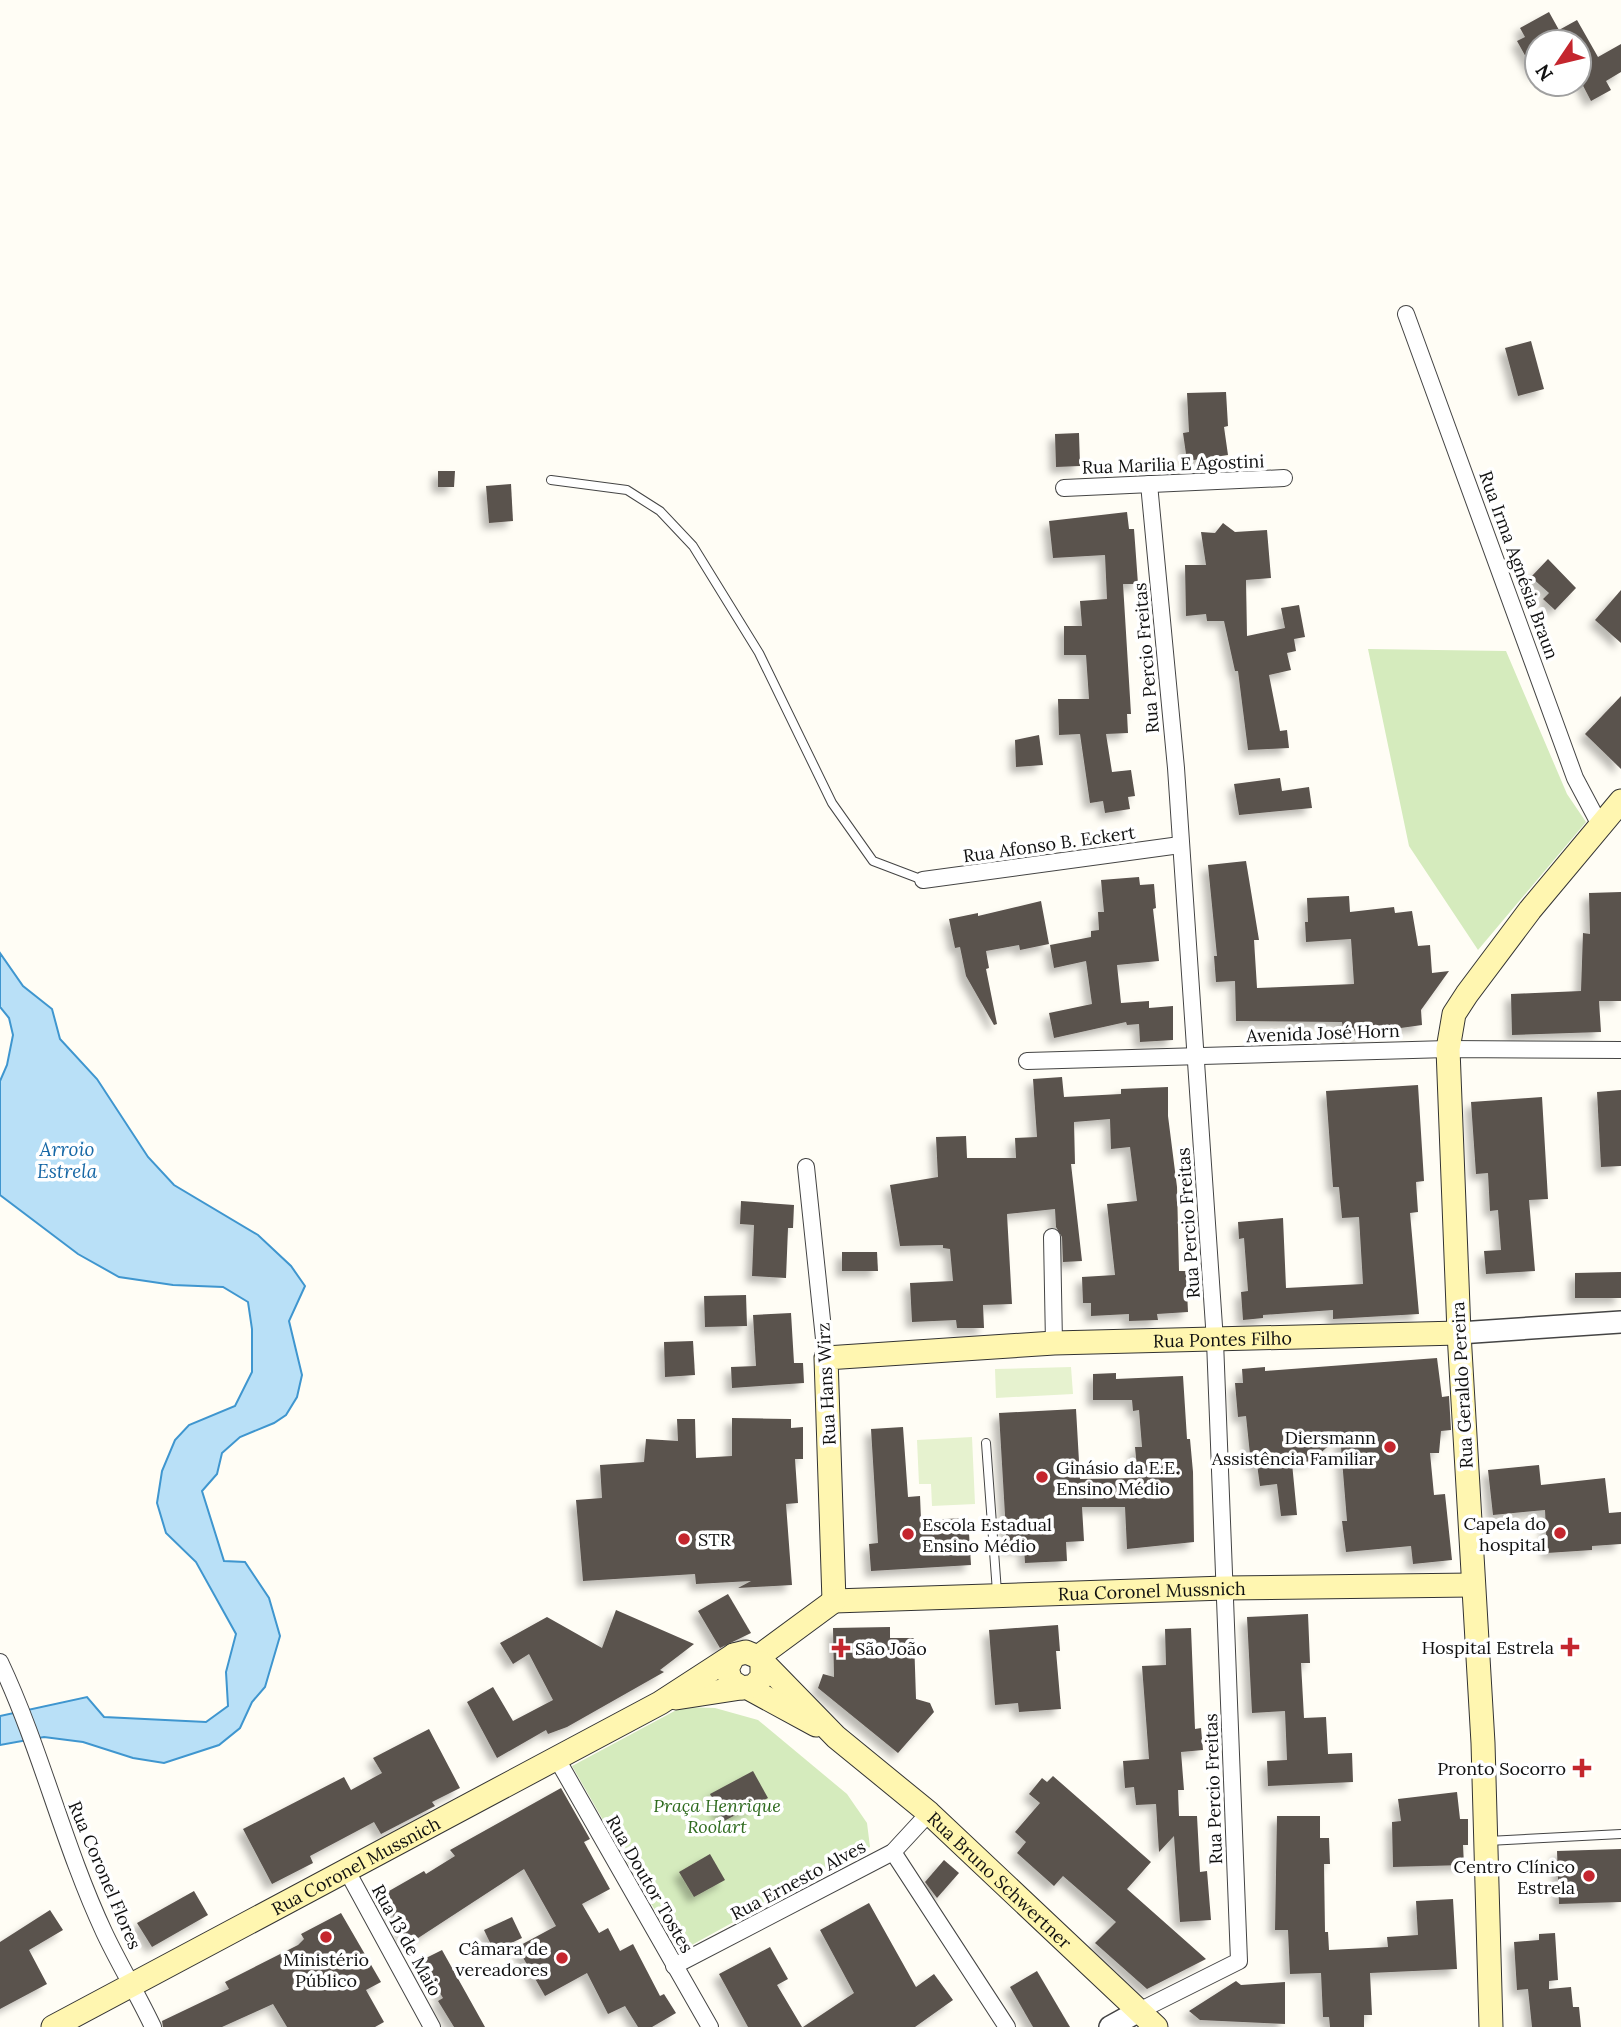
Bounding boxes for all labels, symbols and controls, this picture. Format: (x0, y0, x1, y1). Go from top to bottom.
north arrow (1523, 28, 1593, 98)
text: N (1530, 60, 1558, 86)
street label: Rua Marilia E Agostini (1081, 449, 1265, 479)
street label: Rua Irma Agnésia Braun (1474, 468, 1564, 662)
street label: Rua Percio Freitas (1128, 582, 1164, 734)
street label: Rua Afonso B. Eckert (961, 821, 1137, 867)
street label: Avenida José Horn (1245, 1019, 1400, 1047)
water label: Arroio Estrela (37, 1137, 98, 1183)
street label: Rua Percio Freitas (1171, 1147, 1205, 1299)
street label: Rua Geraldo Pereira (1446, 1301, 1478, 1469)
street label: Rua Hans Wirz (811, 1322, 841, 1446)
street label: Rua Pontes Filho (1153, 1326, 1292, 1352)
place label: Diersmann Assistência Familiar (1211, 1426, 1376, 1470)
marker: Diersmann Assistência Familiar (1382, 1439, 1398, 1455)
place label: Ginásio da E.E. Ensino Médio (1056, 1456, 1180, 1500)
marker: Ginásio da E.E. Ensino Médio (1034, 1469, 1050, 1485)
place label: Capela do hospital (1463, 1512, 1546, 1556)
place label: Escola Estadual Ensino Médio (922, 1513, 1052, 1557)
marker: Capela do hospital (1552, 1525, 1568, 1541)
marker: Escola Estadual Ensino Médio (900, 1526, 916, 1542)
place label: STR (698, 1528, 732, 1551)
marker: STR (676, 1531, 692, 1547)
street label: Rua Coronel Mussnich (1057, 1576, 1246, 1605)
place label: Hospital Estrela (1421, 1636, 1554, 1659)
place label: São João (855, 1637, 927, 1660)
marker: Hospital Estrela (1560, 1637, 1580, 1657)
marker: São João (833, 1640, 849, 1656)
street label: Rua Percio Freitas (1199, 1713, 1227, 1865)
place label: Pronto Socorro (1437, 1757, 1566, 1780)
marker: Pronto Socorro (1572, 1758, 1592, 1778)
park label: Praça Henrique Roolart (653, 1794, 781, 1838)
street label: Rua Coronel Flores (63, 1797, 147, 1953)
street label: Rua Bruno Schwertner (923, 1806, 1077, 1953)
street label: Rua Coronel Mussnich (267, 1811, 444, 1920)
street label: Rua Doutor Tostes (601, 1811, 699, 1957)
street label: Rua Ernesto Alves (727, 1835, 869, 1925)
place label: Centro Clínico Estrela (1453, 1855, 1575, 1899)
marker: Centro Clínico Estrela (1581, 1868, 1597, 1884)
street label: Rua 13 de Maio (367, 1880, 447, 2000)
marker: Ministério Público (318, 1929, 334, 1945)
place label: Câmara de vereadores (456, 1937, 548, 1981)
place label: Ministério Público (283, 1948, 369, 1992)
marker: Câmara de vereadores (554, 1950, 570, 1966)

